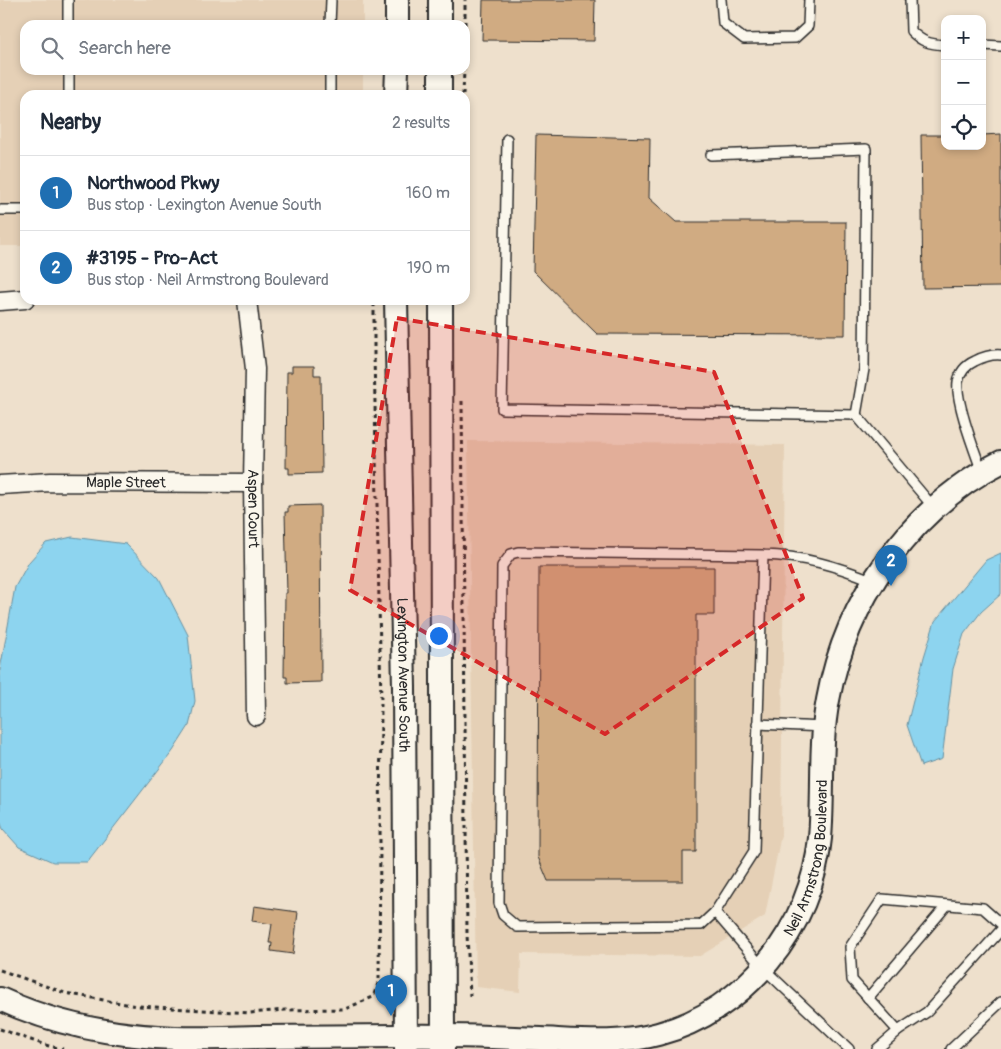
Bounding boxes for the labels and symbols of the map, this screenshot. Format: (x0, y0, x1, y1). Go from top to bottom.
street label: Aspen Court (243, 469, 263, 549)
street label: Maple Street (86, 473, 167, 492)
pin: 2 (875, 545, 907, 586)
street label: Lexington Avenue South (393, 597, 414, 752)
your location (426, 623, 452, 649)
street label: Neil Armstrong Boulevard (779, 779, 831, 940)
pin: 1 (375, 975, 407, 1016)

